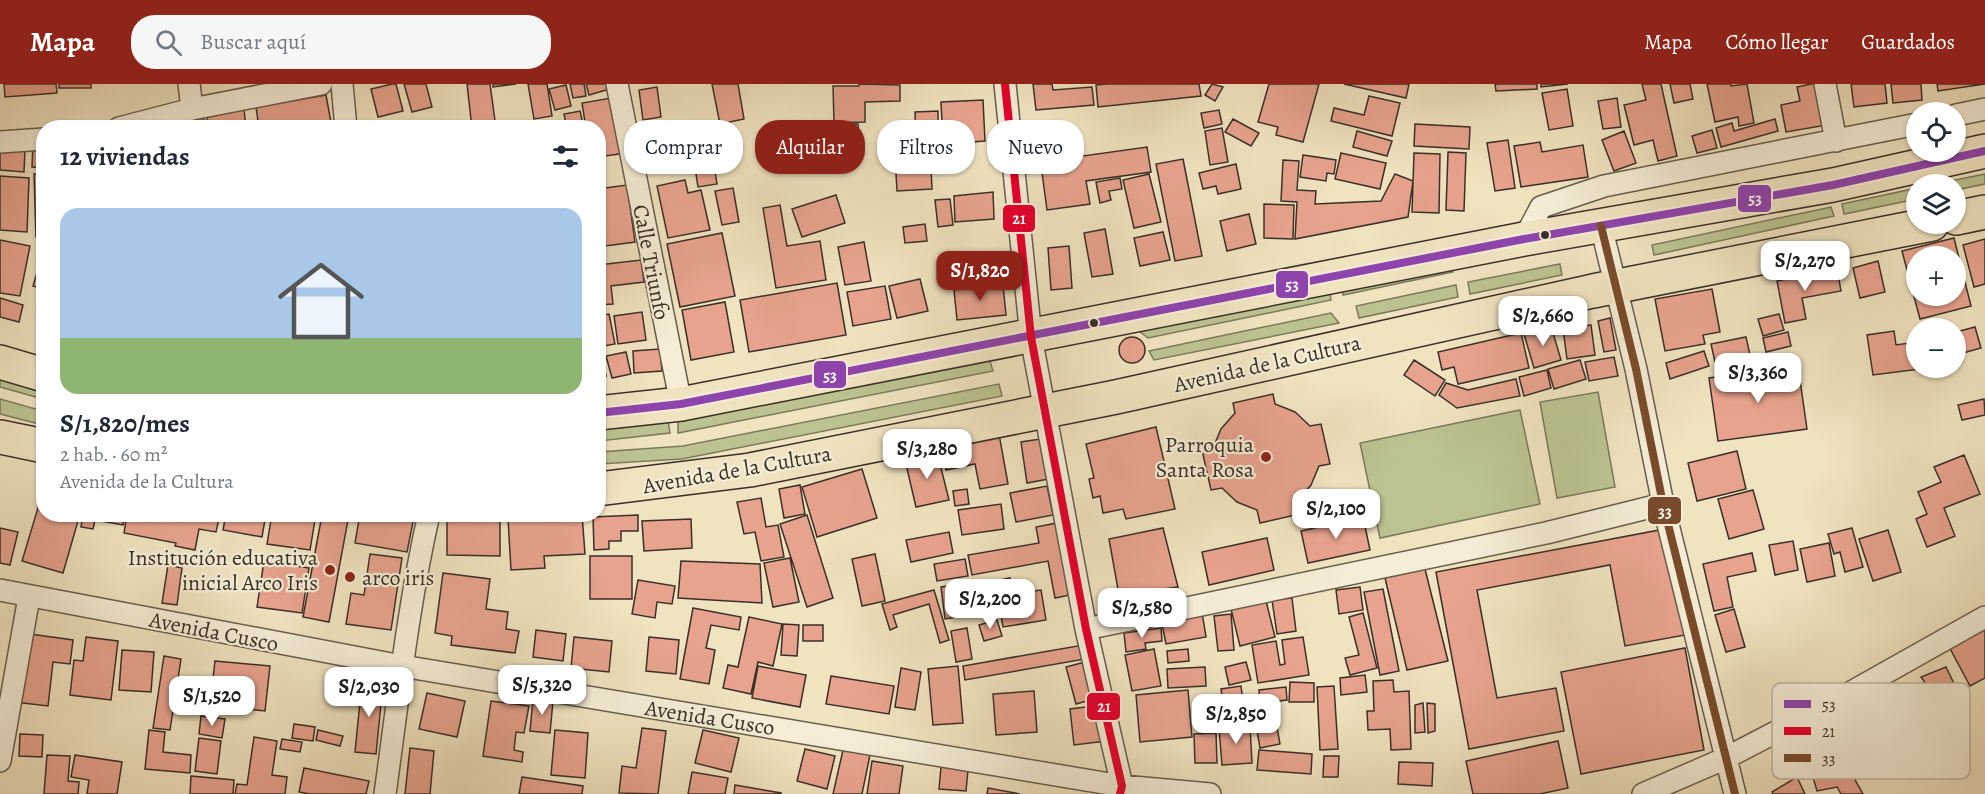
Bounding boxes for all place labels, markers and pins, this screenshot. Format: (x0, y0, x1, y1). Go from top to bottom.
unlabelled marker (1539, 229, 1551, 241)
pin: S/2,270 (1750, 241, 1860, 292)
pin: S/1,820 (925, 251, 1035, 302)
pin: S/2,660 (1488, 296, 1598, 347)
unlabelled marker (1088, 317, 1100, 329)
pin: S/3,360 (1703, 353, 1813, 404)
pin: S/3,280 (872, 429, 982, 480)
place label: Parroquia Santa Rosa (1156, 430, 1255, 485)
marker: Parroquia Santa Rosa (1259, 450, 1273, 464)
pin: S/2,100 (1281, 489, 1391, 540)
place label: Institución educativa inicial Arco Iris (128, 543, 319, 598)
marker: Institución educativa inicial Arco Iris (323, 563, 337, 577)
place label: arco iris (362, 563, 434, 593)
marker: arco iris (343, 570, 357, 584)
pin: S/2,200 (935, 579, 1045, 630)
pin: S/2,580 (1087, 588, 1197, 639)
pin: S/5,320 (487, 665, 597, 716)
pin: S/2,030 (314, 667, 424, 718)
pin: S/1,520 (157, 676, 267, 727)
pin: S/2,850 (1181, 694, 1291, 745)

